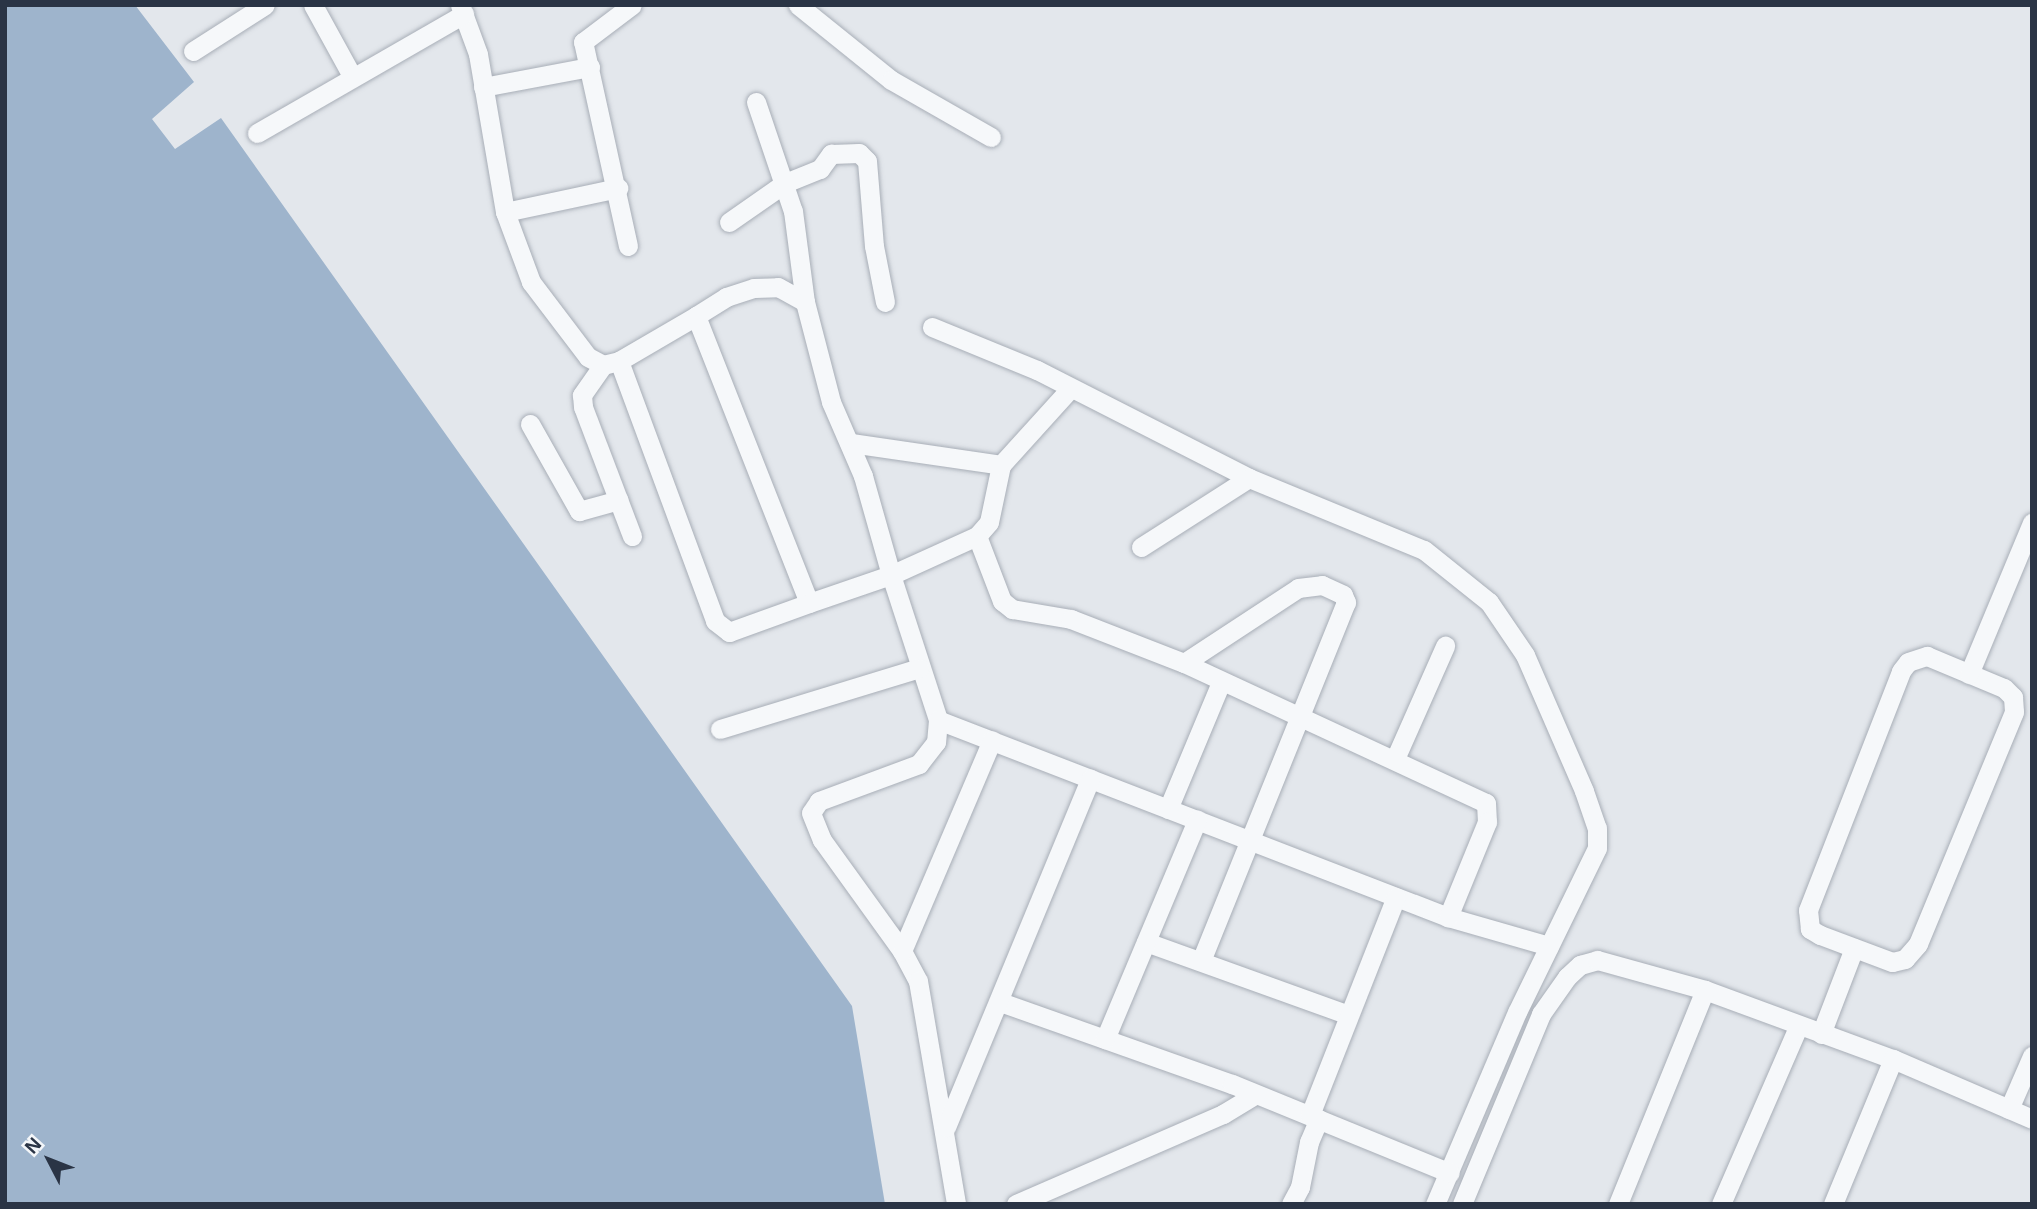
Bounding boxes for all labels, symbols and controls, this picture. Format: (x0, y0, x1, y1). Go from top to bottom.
north arrow (14, 1125, 84, 1195)
text: N (21, 1133, 45, 1158)

